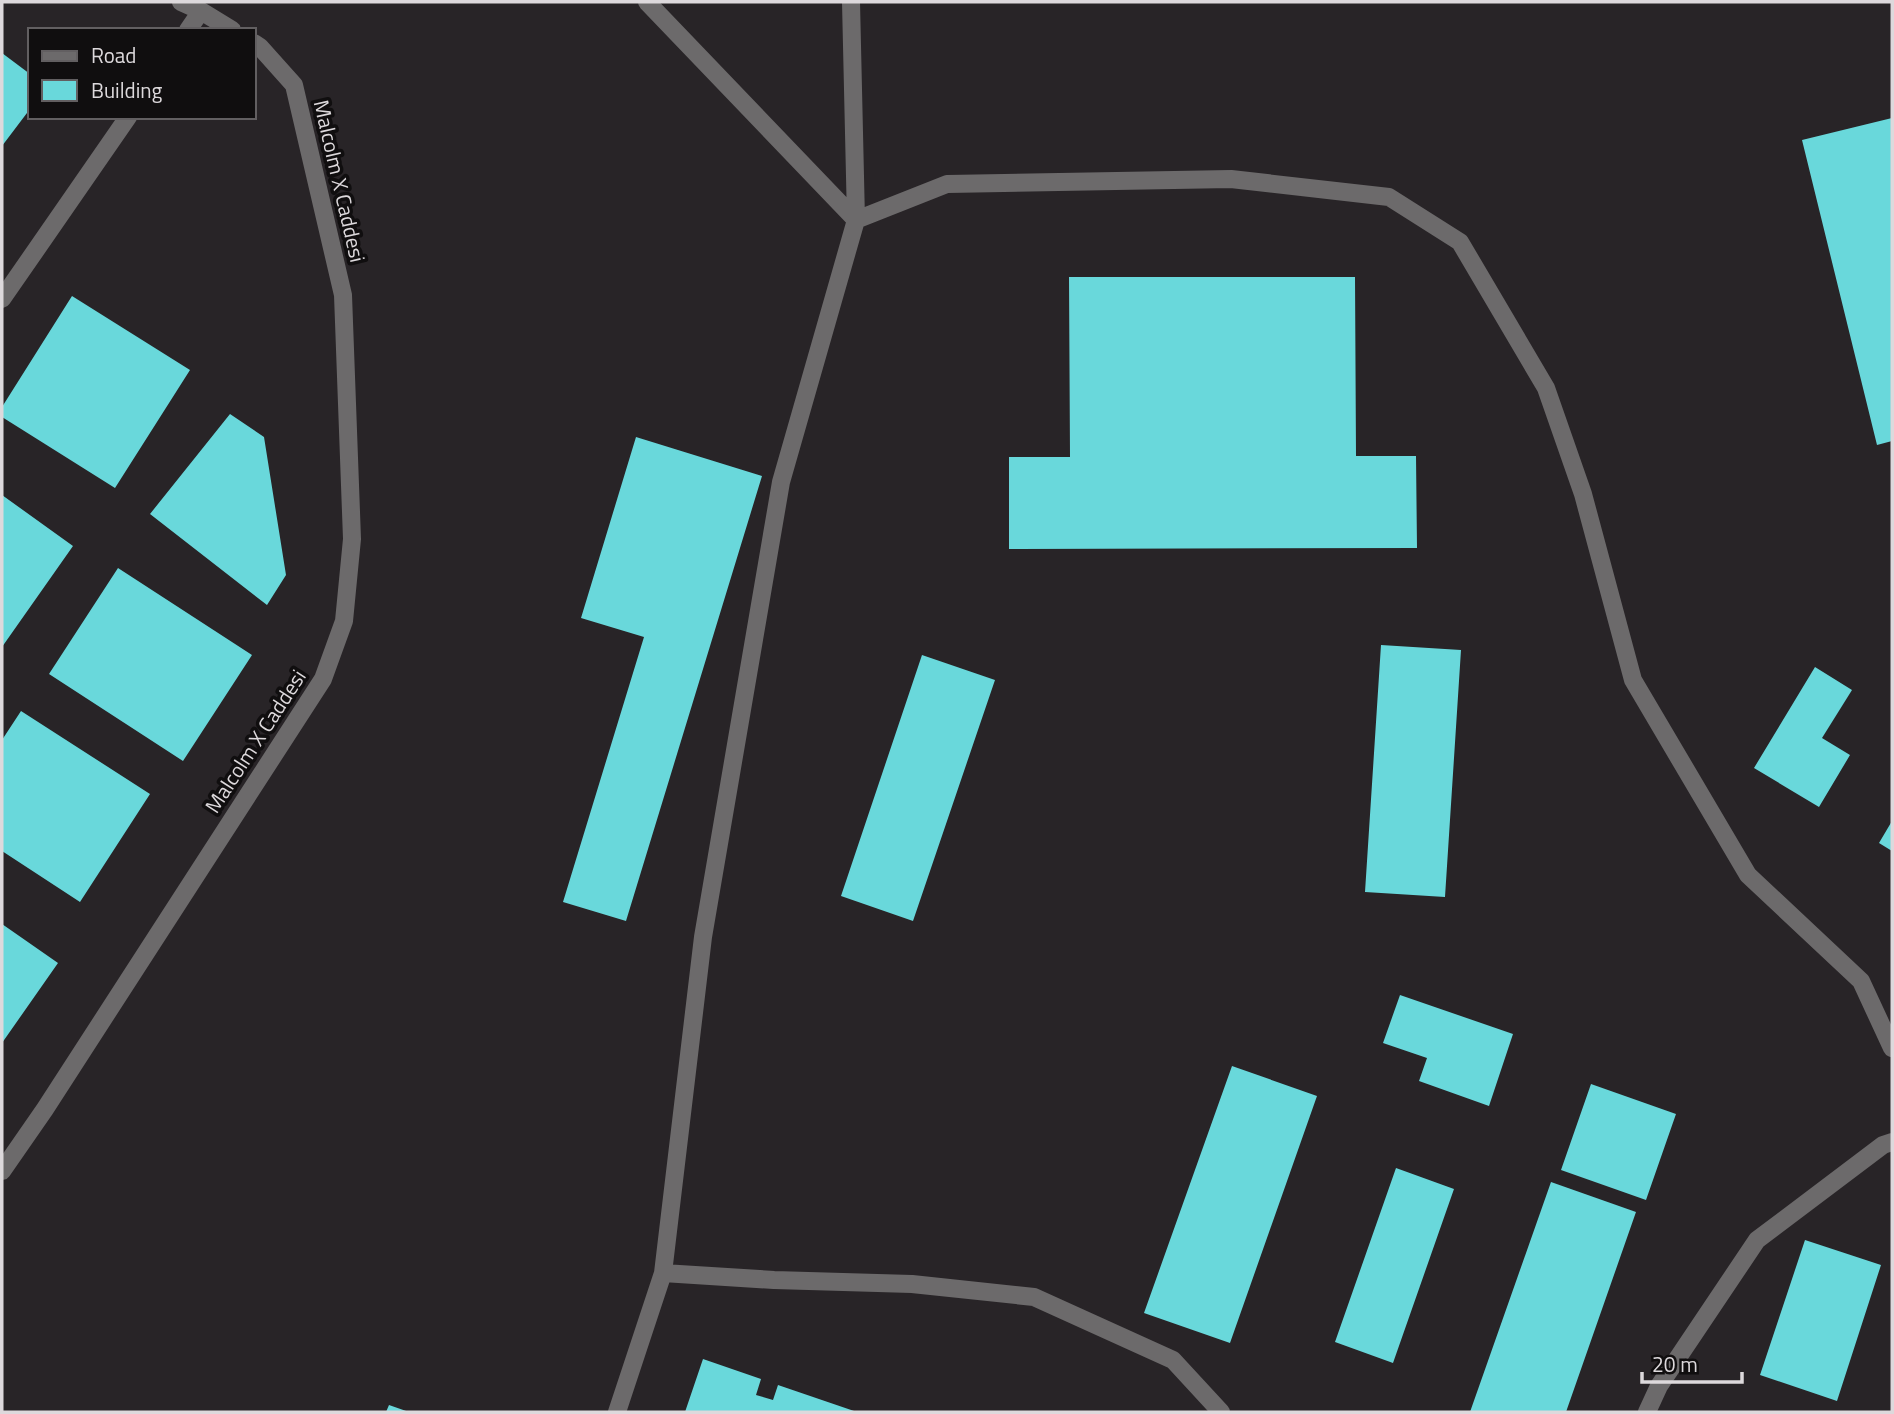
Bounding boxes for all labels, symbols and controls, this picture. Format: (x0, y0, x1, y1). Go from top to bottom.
legend (28, 28, 256, 119)
text: Road (91, 39, 136, 71)
text: Building (91, 74, 163, 106)
street label: Malcolm X Caddesi (306, 97, 374, 265)
street label: Malcolm X Caddesi (196, 663, 314, 819)
scale bar (1642, 1340, 1742, 1384)
text: 20 m (1652, 1348, 1698, 1380)

